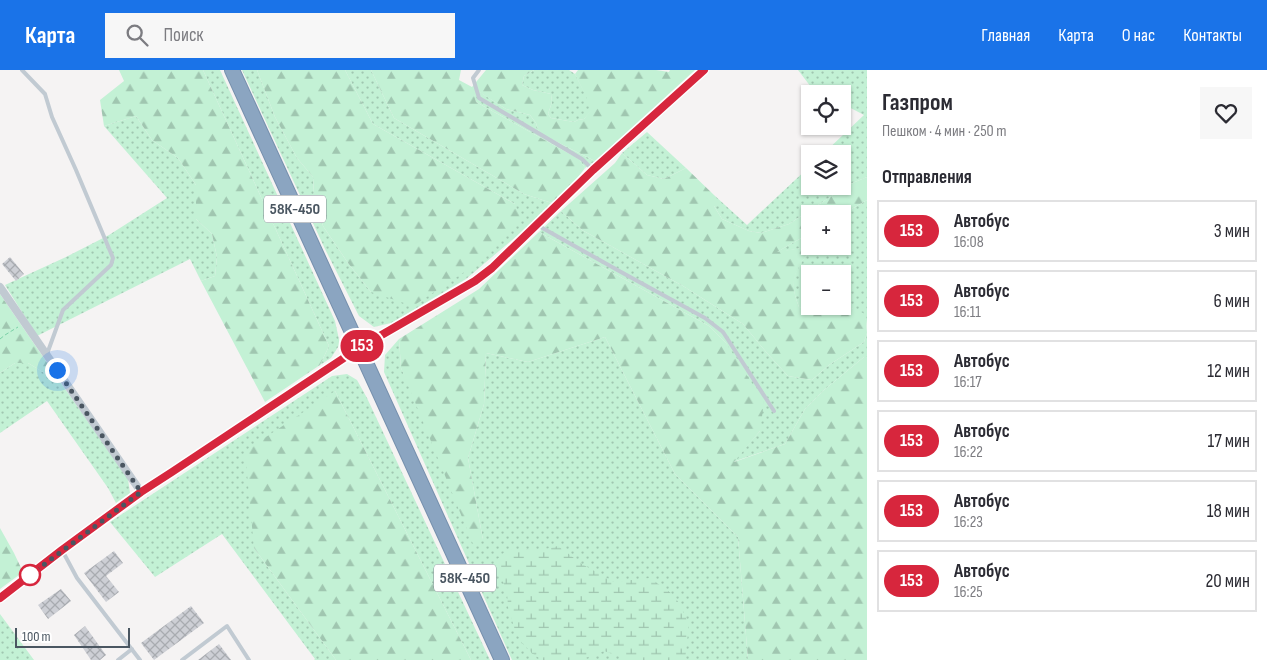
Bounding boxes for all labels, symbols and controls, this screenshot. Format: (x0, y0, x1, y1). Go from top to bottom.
search box (105, 13, 455, 58)
text: Карта (25, 21, 75, 50)
icon: search (123, 21, 151, 49)
text: Поиск (163, 24, 204, 47)
text: Главная (981, 25, 1030, 46)
text: Карта (1058, 25, 1094, 46)
text: О нас (1122, 25, 1155, 46)
text: Контакты (1183, 25, 1242, 46)
map controls (801, 85, 851, 315)
button: locate (801, 85, 851, 135)
button: heart (1200, 87, 1252, 139)
text: Газпром (882, 88, 953, 117)
text: Пешком · 4 мин · 250 m (882, 122, 1007, 141)
button: layers (801, 145, 851, 195)
text: Отправления (882, 166, 972, 189)
road number: 58К-450 (264, 196, 326, 222)
button: + (801, 205, 851, 255)
text: Автобус (954, 210, 1010, 233)
text: 153 (900, 220, 923, 241)
text: 3 мин (1214, 220, 1250, 243)
text: 16:08 (954, 233, 984, 252)
button: − (801, 265, 851, 315)
text: Автобус (954, 280, 1010, 303)
text: 153 (900, 290, 923, 311)
text: 6 мин (1214, 290, 1250, 313)
text: 16:11 (954, 303, 981, 322)
line badge: 153 (333, 330, 391, 362)
text: 153 (350, 335, 374, 356)
text: Автобус (954, 350, 1010, 373)
your location (45, 358, 70, 383)
text: 153 (900, 360, 923, 381)
text: 12 мин (1207, 360, 1250, 383)
text: 16:17 (954, 373, 982, 392)
text: Автобус (954, 420, 1010, 443)
text: 153 (900, 430, 923, 451)
text: 17 мин (1208, 430, 1250, 453)
text: 16:22 (954, 443, 983, 462)
text: Автобус (954, 490, 1010, 513)
text: 153 (900, 500, 923, 521)
text: 18 мин (1207, 500, 1250, 523)
text: 16:23 (954, 513, 983, 532)
text: Автобус (954, 560, 1010, 583)
unlabelled marker (19, 564, 41, 586)
road number: 58К-450 (434, 564, 496, 592)
text: 153 (900, 570, 923, 591)
text: 20 мин (1206, 570, 1250, 593)
text: 16:25 (954, 583, 983, 602)
scale bar (15, 625, 130, 648)
text: 100 m (22, 628, 51, 645)

